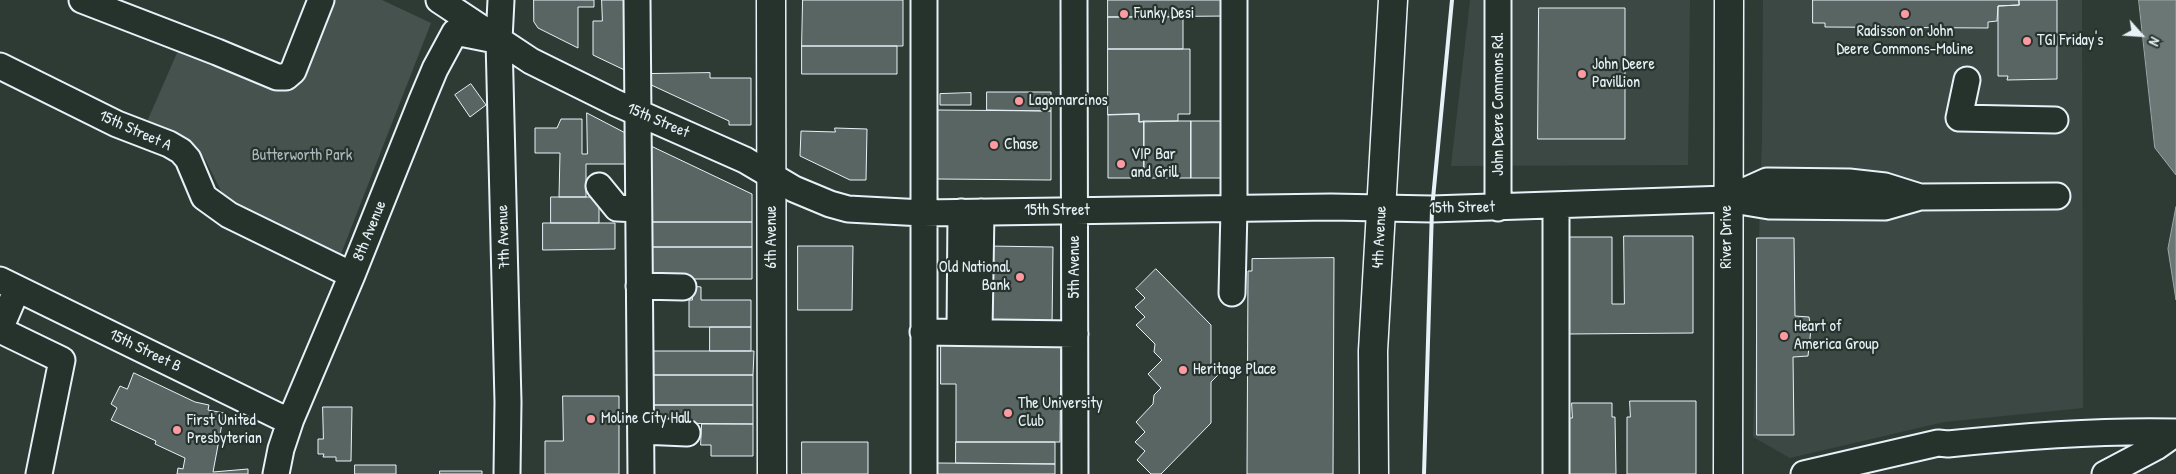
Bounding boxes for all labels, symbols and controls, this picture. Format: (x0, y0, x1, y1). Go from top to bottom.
place label: Funky Desi (1134, 4, 1194, 24)
marker: Funky Desi (1118, 8, 1130, 20)
marker: Radisson on John Deere Commons-Moline (1899, 8, 1911, 20)
north arrow (2116, 10, 2166, 60)
place label: Radisson on John Deere Commons-Moline (1836, 22, 1974, 60)
place label: TGI Friday's (2037, 31, 2103, 51)
street label: John Deere Commons Rd. (1489, 32, 1509, 176)
text: N (2145, 34, 2165, 49)
marker: TGI Friday's (2021, 35, 2033, 47)
place label: John Deere Pavillion (1592, 55, 1655, 93)
marker: John Deere Pavillion (1576, 68, 1588, 80)
place label: Lagomarcinos (1029, 91, 1108, 111)
marker: Lagomarcinos (1013, 95, 1025, 107)
street label: 15th Street (624, 99, 692, 143)
street label: 15th Street A (96, 107, 174, 155)
place label: Chase (1004, 135, 1038, 155)
marker: Chase (988, 139, 1000, 151)
place label: VIP Bar and Grill (1131, 145, 1179, 183)
park label: Butterworth Park (252, 146, 352, 166)
marker: VIP Bar and Grill (1115, 158, 1127, 170)
street label: 8th Avenue (349, 198, 391, 264)
street label: 15th Street (1429, 198, 1495, 218)
street label: 15th Street (1024, 201, 1090, 221)
street label: 7th Avenue (493, 204, 515, 270)
street label: 4th Avenue (1369, 205, 1391, 269)
street label: River Drive (1717, 205, 1737, 269)
street label: 6th Avenue (762, 206, 782, 268)
street label: 5th Avenue (1065, 235, 1085, 299)
place label: Old National Bank (939, 258, 1010, 296)
marker: Old National Bank (1014, 271, 1026, 283)
place label: Heart of America Group (1794, 317, 1878, 355)
street label: 15th Street B (106, 325, 184, 377)
marker: Heart of America Group (1778, 330, 1790, 342)
place label: Heritage Place (1193, 360, 1276, 380)
marker: Heritage Place (1177, 364, 1189, 376)
place label: The University Club (1018, 394, 1103, 432)
marker: The University Club (1002, 407, 1014, 419)
place label: Moline City Hall (601, 409, 691, 429)
place label: First United Presbyterian (187, 411, 262, 449)
marker: Moline City Hall (585, 413, 597, 425)
marker: First United Presbyterian (171, 424, 183, 436)

